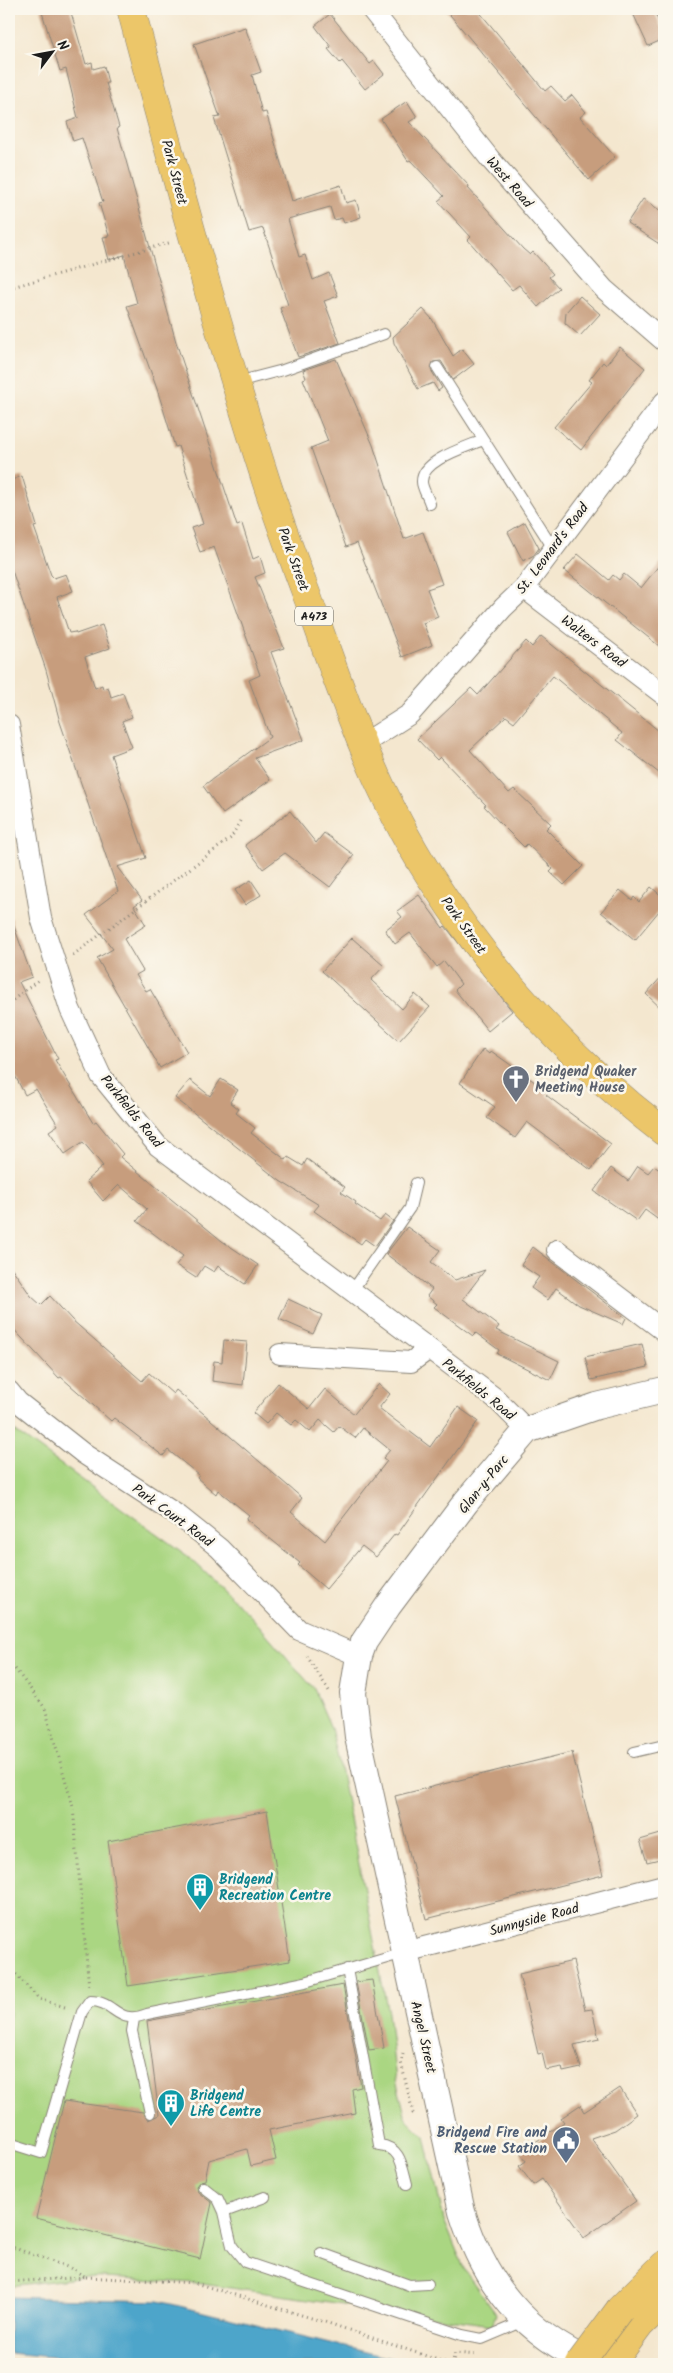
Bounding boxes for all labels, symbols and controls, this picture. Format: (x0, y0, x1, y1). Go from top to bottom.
north arrow (28, 28, 78, 78)
text: N (51, 36, 74, 55)
street label: Park Street (155, 137, 193, 208)
street label: West Road (480, 152, 539, 214)
street label: St. Leonard's Road (511, 497, 595, 599)
street label: Park Street (271, 524, 315, 595)
road number: A473 (295, 606, 333, 626)
street label: Walters Road (556, 610, 632, 674)
street label: Park Street (435, 892, 492, 959)
place label: Bridgend Quaker Meeting House (535, 1061, 637, 1099)
church icon: Bridgend Quaker Meeting House (501, 1064, 531, 1103)
street label: Parkfields Road (95, 1070, 168, 1154)
street label: Parkfields Road (437, 1353, 521, 1427)
street label: Glan-y-Parc (453, 1450, 514, 1519)
street label: Park Court Road (127, 1479, 219, 1554)
place label: Bridgend Recreation Centre (219, 1869, 331, 1907)
building icon: Bridgend Recreation Centre (185, 1872, 215, 1911)
street label: Sunnyside Road (487, 1897, 582, 1942)
street label: Angel Street (404, 1999, 442, 2076)
place label: Bridgend Life Centre (190, 2085, 261, 2123)
building icon: Bridgend Life Centre (156, 2088, 186, 2127)
place label: Bridgend Fire and Rescue Station (437, 2122, 547, 2160)
public building icon: Bridgend Fire and Rescue Station (551, 2125, 581, 2164)

